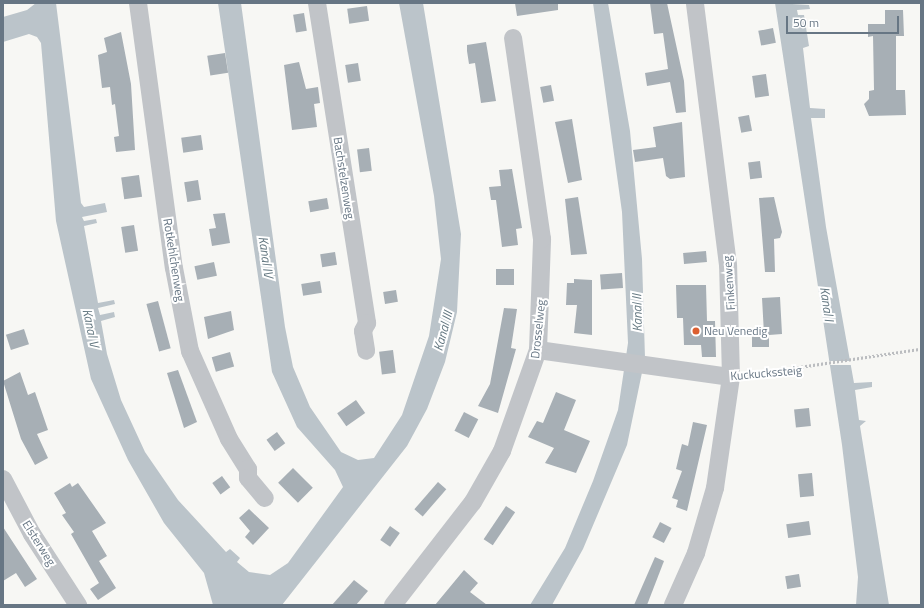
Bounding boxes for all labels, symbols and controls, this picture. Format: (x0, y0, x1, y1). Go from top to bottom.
scale bar (788, 8, 901, 34)
text: 50 m (793, 13, 819, 32)
street label: Bachstelzenweg (330, 136, 358, 220)
street label: Rotkehlchenweg (160, 217, 188, 303)
water label: Kanal IV (255, 235, 277, 279)
street label: Finkenweg (720, 255, 738, 311)
water label: Kanal I (817, 286, 837, 322)
water label: Kanal II (629, 294, 645, 332)
street label: Drosselweg (528, 299, 548, 359)
water label: Kanal V (79, 307, 103, 349)
water label: Kanal III (430, 309, 456, 353)
place label: Neu Venedig (704, 324, 767, 338)
marker: Neu Venedig (691, 326, 701, 336)
street label: Kuckuckssteig (730, 363, 802, 383)
street label: Elsterweg (19, 518, 59, 568)

